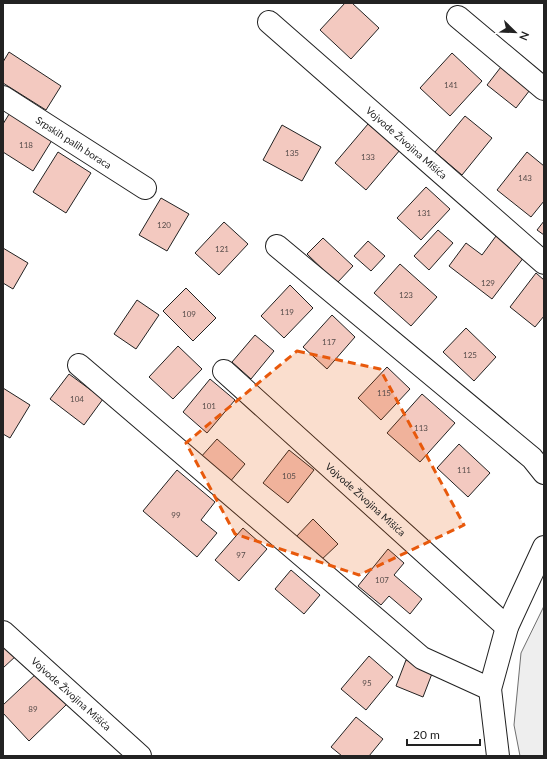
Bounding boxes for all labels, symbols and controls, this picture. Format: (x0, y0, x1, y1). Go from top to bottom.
north arrow (495, 12, 535, 52)
text: N (517, 30, 532, 43)
house number: 141 (444, 80, 458, 90)
street label: Vojvode Živojina Mišića (364, 104, 450, 181)
street label: Srpskih palih boraca (34, 114, 114, 171)
house number: 118 (19, 140, 33, 150)
house number: 135 (285, 148, 299, 158)
house number: 133 (361, 152, 375, 162)
house number: 143 (518, 173, 532, 183)
house number: 131 (417, 208, 431, 218)
house number: 120 (157, 220, 171, 230)
house number: 121 (215, 244, 229, 254)
house number: 129 (481, 278, 495, 288)
house number: 123 (399, 290, 413, 300)
house number: 119 (280, 307, 294, 317)
house number: 109 (182, 309, 196, 319)
house number: 117 (322, 337, 336, 347)
house number: 125 (463, 350, 477, 360)
house number: 115 (377, 388, 391, 398)
house number: 104 (70, 394, 84, 404)
house number: 101 (202, 401, 216, 411)
house number: 113 (414, 423, 428, 433)
street label: Vojvode Živojina Mišića (323, 460, 408, 538)
house number: 111 (457, 465, 471, 475)
house number: 105 (282, 471, 296, 481)
house number: 99 (171, 510, 181, 520)
house number: 97 (236, 550, 246, 560)
house number: 107 (375, 575, 389, 585)
street label: Vojvode Živojina Mišića (29, 655, 114, 733)
house number: 95 (362, 678, 372, 688)
house number: 89 (28, 704, 38, 714)
scale bar (407, 721, 480, 747)
text: 20 m (413, 727, 440, 742)

